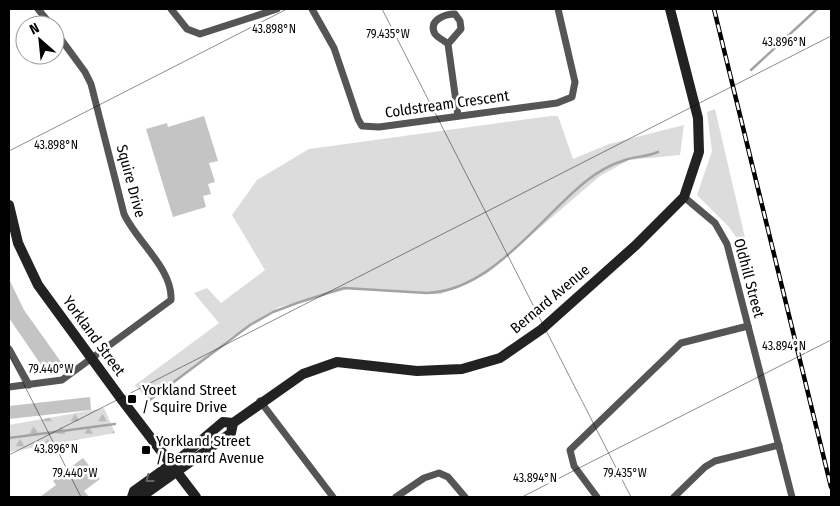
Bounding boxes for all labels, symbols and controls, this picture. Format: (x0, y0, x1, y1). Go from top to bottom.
north arrow (15, 15, 65, 65)
text: N (27, 19, 42, 38)
text: 43.898°N (252, 22, 296, 36)
text: 79.435°W (366, 27, 410, 41)
text: 43.896°N (762, 35, 806, 49)
street label: Coldstream Crescent (384, 86, 510, 122)
text: 43.898°N (34, 138, 78, 152)
street label: Squire Drive (113, 143, 149, 219)
street label: Oldhill Street (730, 236, 768, 320)
street label: Bernard Avenue (507, 261, 593, 337)
street label: Yorkland Street (59, 293, 129, 380)
text: 43.894°N (762, 339, 806, 353)
text: 79.440°W (28, 362, 74, 376)
place label: Yorkland Street / Squire Drive (142, 381, 236, 416)
marker: Yorkland Street / Squire Drive (126, 393, 138, 405)
place label: Yorkland Street / Bernard Avenue (156, 432, 264, 467)
text: 43.896°N (34, 442, 78, 456)
marker: Yorkland Street / Bernard Avenue (140, 444, 152, 456)
text: 79.440°W (52, 466, 98, 480)
text: 79.435°W (603, 466, 647, 480)
text: 43.894°N (513, 471, 557, 485)
one-way arrow (145, 473, 155, 482)

